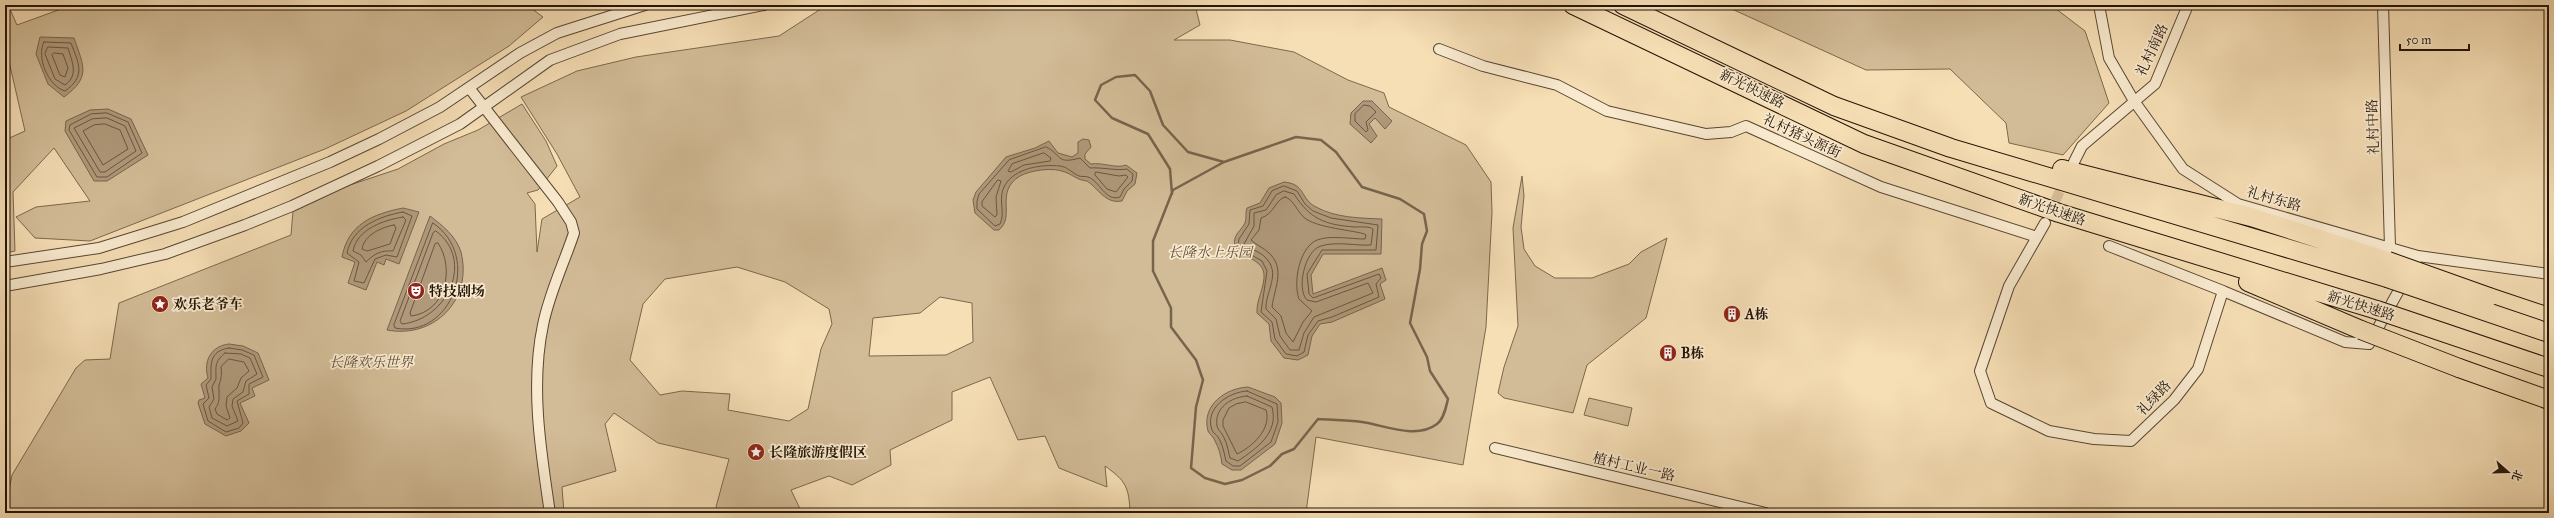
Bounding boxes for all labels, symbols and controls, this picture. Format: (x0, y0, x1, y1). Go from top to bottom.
street label: 礼村南路 (2132, 21, 2172, 79)
scale bar (2400, 26, 2469, 52)
text: 50 m (2406, 33, 2431, 47)
street label: 新光快速路 (1717, 66, 1787, 112)
street label: 礼村中路 (2364, 99, 2382, 155)
street label: 礼村猪头源街 (1760, 111, 1844, 161)
street label: 礼村东路 (2245, 183, 2303, 215)
street label: 新光快速路 (2016, 191, 2088, 229)
park label: 长隆水上乐园 (1168, 244, 1254, 261)
theatre icon: 特技剧场 (406, 281, 426, 301)
place label: 特技剧场 (429, 283, 485, 300)
street label: 新光快速路 (2325, 288, 2397, 324)
place icon: 欢乐老爷车 (150, 294, 170, 314)
place label: 欢乐老爷车 (173, 296, 243, 313)
building icon: A栋 (1722, 304, 1742, 324)
place label: A栋 (1744, 306, 1768, 323)
building icon: B栋 (1658, 343, 1678, 363)
place label: B栋 (1681, 345, 1704, 362)
park label: 长隆欢乐世界 (329, 354, 414, 371)
street label: 礼绿路 (2133, 377, 2175, 419)
place icon: 长隆旅游度假区 (746, 442, 766, 462)
place label: 长隆旅游度假区 (769, 444, 867, 461)
street label: 植村工业一路 (1591, 449, 1677, 485)
north arrow (2488, 452, 2528, 492)
text: 北 (2509, 468, 2525, 483)

